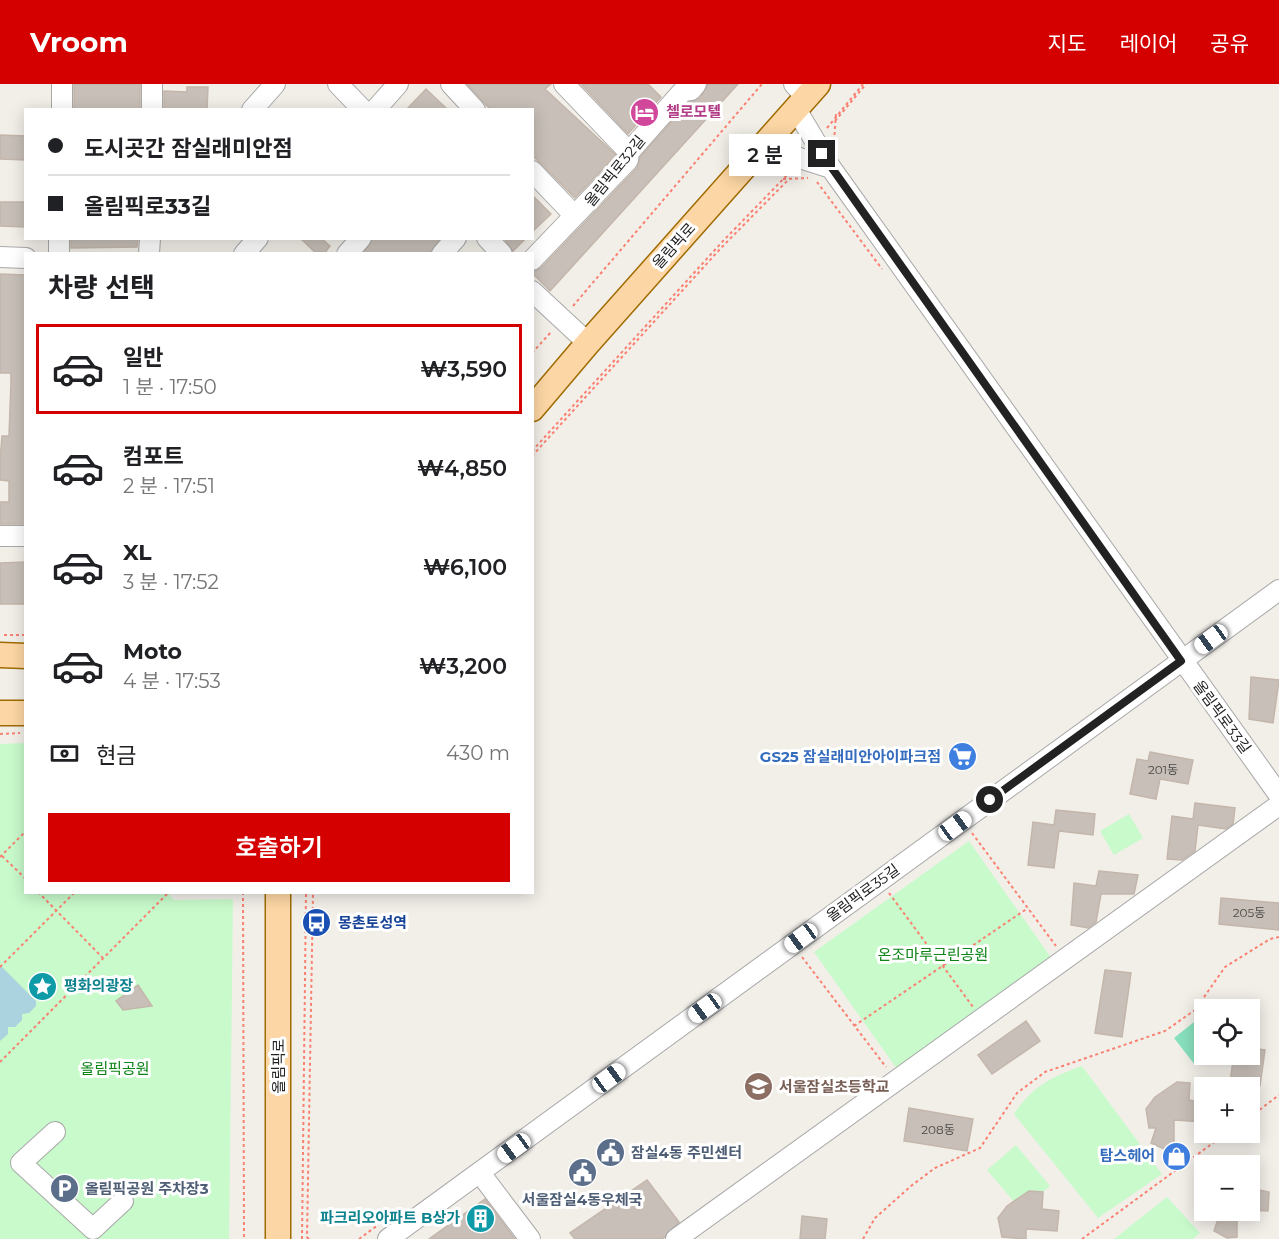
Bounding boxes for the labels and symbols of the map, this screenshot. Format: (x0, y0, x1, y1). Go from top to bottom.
hotel icon: 첼로모텔 (629, 96, 661, 128)
place label: 첼로모텔 (666, 102, 721, 121)
street label: 올림픽로32길 (580, 131, 649, 210)
callout: 2 분 (729, 133, 801, 175)
route end (808, 140, 835, 167)
street label: 올림픽로 (648, 219, 699, 273)
car (1191, 621, 1231, 657)
street label: 올림픽로33길 (1189, 676, 1255, 757)
supermarket icon: GS25 잠실래미안아이파크점 (946, 741, 978, 773)
place label: GS25 잠실래미안아이파크점 (760, 747, 941, 766)
house number: 201동 (1148, 762, 1178, 777)
route start (976, 786, 1003, 813)
car (935, 808, 975, 844)
street label: 올림픽로35길 (822, 860, 903, 926)
house number: 205동 (1233, 905, 1265, 920)
bus stop icon: 몽촌토성역 (301, 907, 333, 939)
place label: 몽촌토성역 (338, 913, 407, 932)
car (781, 920, 821, 956)
park label: 온조마루근린공원 (878, 945, 988, 964)
place icon: 평화의광장 (27, 970, 59, 1002)
place label: 평화의광장 (64, 976, 133, 995)
car (685, 990, 725, 1026)
street label: 올림픽로 (269, 1038, 288, 1094)
park label: 올림픽공원 (80, 1059, 150, 1078)
car (589, 1060, 629, 1096)
school or university icon: 서울잠실초등학교 (742, 1071, 774, 1103)
place label: 서울잠실초등학교 (779, 1077, 890, 1096)
house number: 208동 (921, 1122, 955, 1137)
car (494, 1130, 534, 1166)
public building icon: 잠실4동 주민센터 (594, 1137, 626, 1169)
shop icon: 탐스헤어 (1160, 1140, 1192, 1172)
place label: 잠실4동 주민센터 (631, 1143, 742, 1162)
place label: 탐스헤어 (1100, 1146, 1155, 1165)
public building icon: 서울잠실4동우체국 (566, 1157, 598, 1189)
parking icon: 올림픽공원 주차장3 (48, 1173, 80, 1205)
place label: 올림픽공원 주차장3 (85, 1179, 209, 1198)
place label: 서울잠실4동우체국 (522, 1190, 643, 1209)
building icon: 파크리오아파트 B상가 (465, 1202, 497, 1234)
place label: 파크리오아파트 B상가 (320, 1208, 460, 1227)

